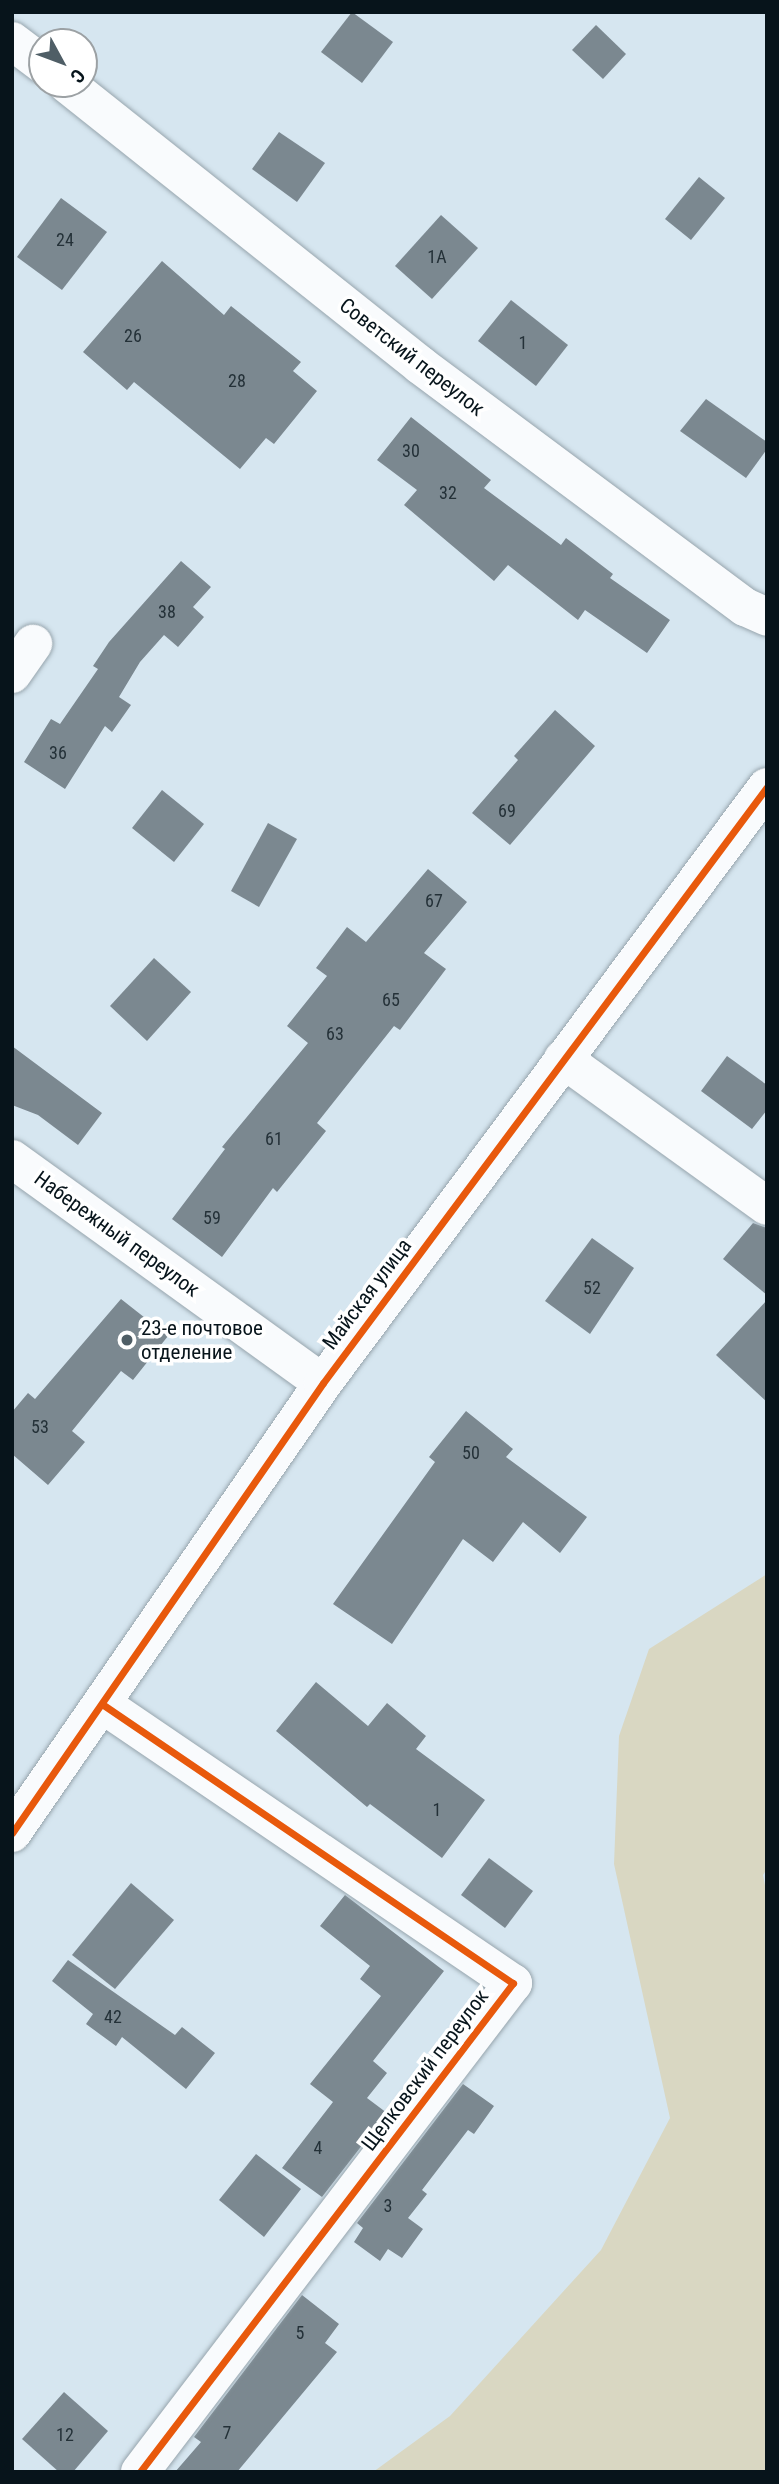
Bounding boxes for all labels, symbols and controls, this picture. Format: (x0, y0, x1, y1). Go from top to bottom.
north arrow (28, 28, 98, 98)
text: С (65, 64, 90, 87)
house number: 24 (56, 229, 74, 251)
house number: 1А (427, 246, 447, 268)
street label: Советский переулок (334, 293, 490, 421)
house number: 26 (124, 325, 142, 347)
house number: 1 (519, 332, 527, 354)
house number: 28 (228, 370, 246, 392)
house number: 30 (402, 440, 420, 462)
house number: 32 (439, 482, 457, 504)
house number: 38 (158, 601, 176, 623)
house number: 36 (49, 742, 67, 764)
house number: 69 (498, 800, 516, 822)
house number: 67 (425, 890, 443, 912)
house number: 65 (382, 989, 400, 1011)
house number: 63 (326, 1023, 344, 1045)
house number: 61 (265, 1128, 283, 1150)
street label: Набережный переулок (30, 1166, 204, 1302)
house number: 59 (203, 1207, 221, 1229)
street label: Майская улица (317, 1234, 417, 1354)
house number: 52 (583, 1277, 601, 1299)
place label: 23-е почтовое отделение (141, 1315, 263, 1365)
marker: 23-е почтовое отделение (119, 1332, 135, 1348)
house number: 53 (31, 1416, 49, 1438)
house number: 50 (462, 1442, 480, 1464)
house number: 1 (433, 1799, 441, 1821)
street label: Щелковский переулок (356, 1984, 494, 2156)
house number: 42 (104, 2006, 122, 2028)
house number: 4 (314, 2137, 322, 2159)
house number: 3 (384, 2195, 392, 2217)
house number: 5 (296, 2322, 304, 2344)
house number: 7 (223, 2422, 231, 2444)
house number: 12 (56, 2424, 74, 2446)

